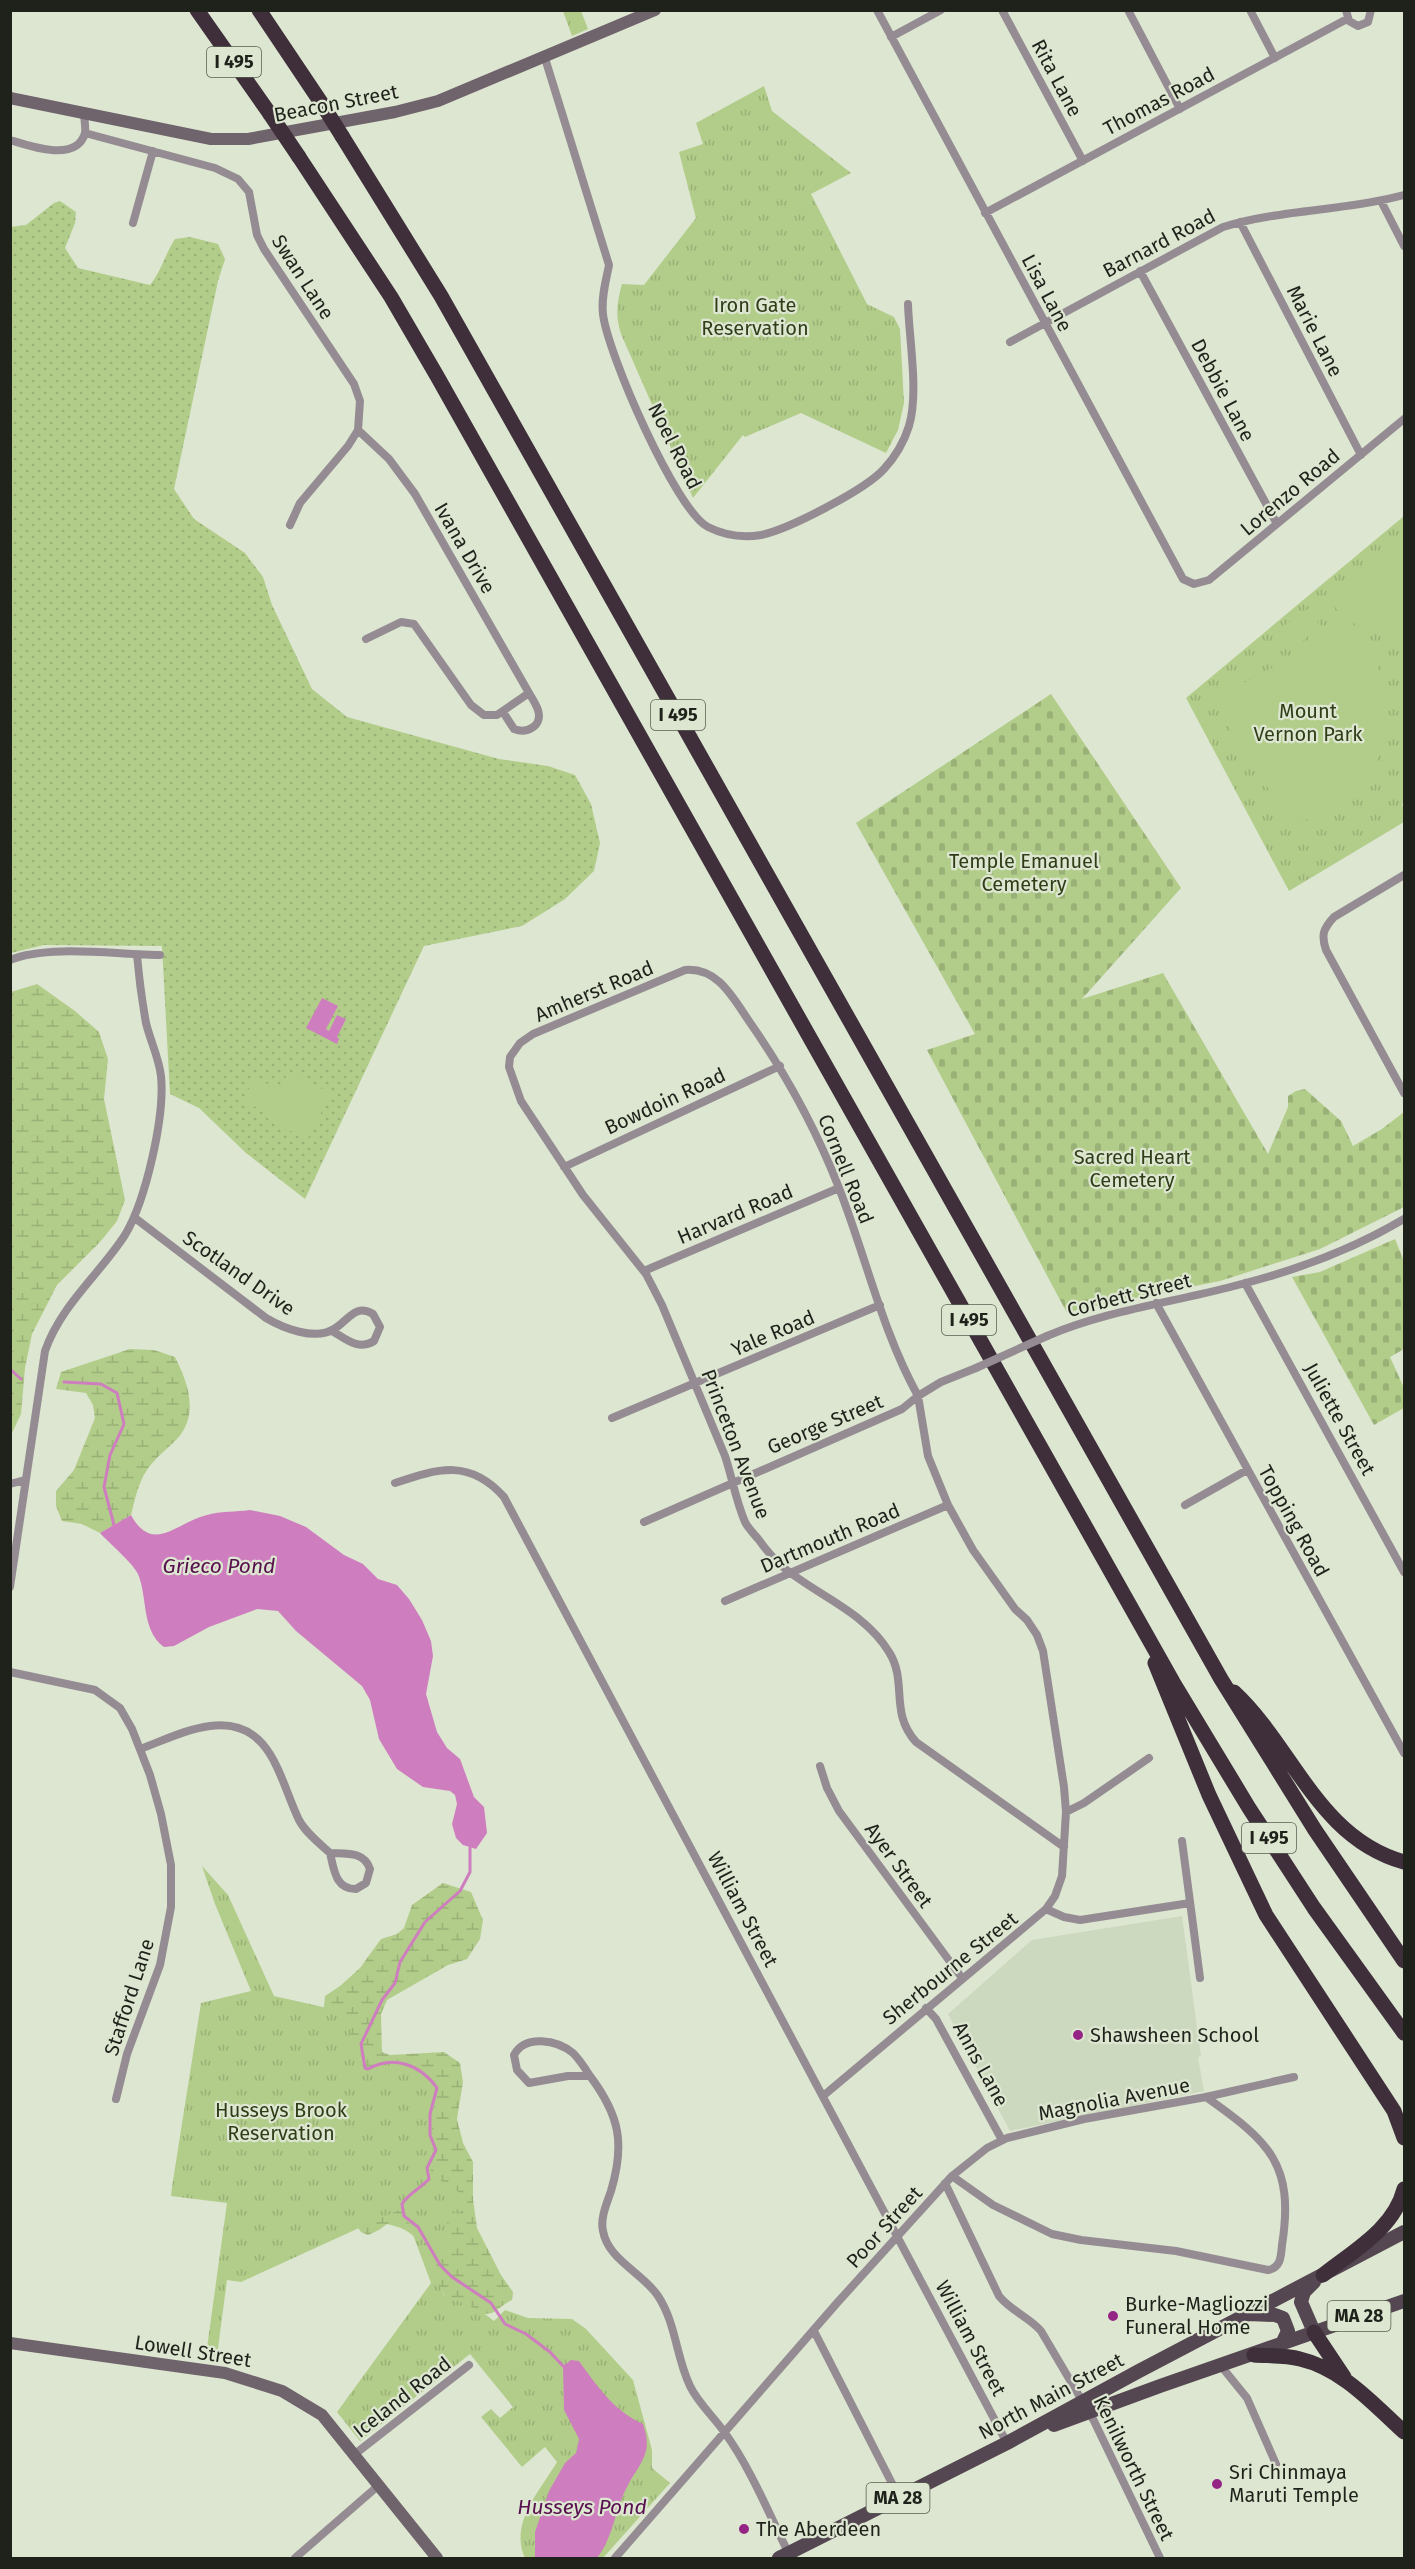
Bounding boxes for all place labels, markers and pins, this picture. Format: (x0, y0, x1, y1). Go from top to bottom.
place label: Shawsheen School (1090, 2023, 1259, 2047)
marker: Shawsheen School (1071, 2028, 1085, 2042)
place label: Burke-Magliozzi Funeral Home (1125, 2292, 1268, 2339)
marker: Burke-Magliozzi Funeral Home (1106, 2309, 1120, 2323)
place label: Sri Chinmaya Maruti Temple (1229, 2460, 1359, 2507)
marker: Sri Chinmaya Maruti Temple (1210, 2477, 1224, 2491)
place label: The Aberdeen (756, 2517, 881, 2541)
marker: The Aberdeen (737, 2522, 751, 2536)

